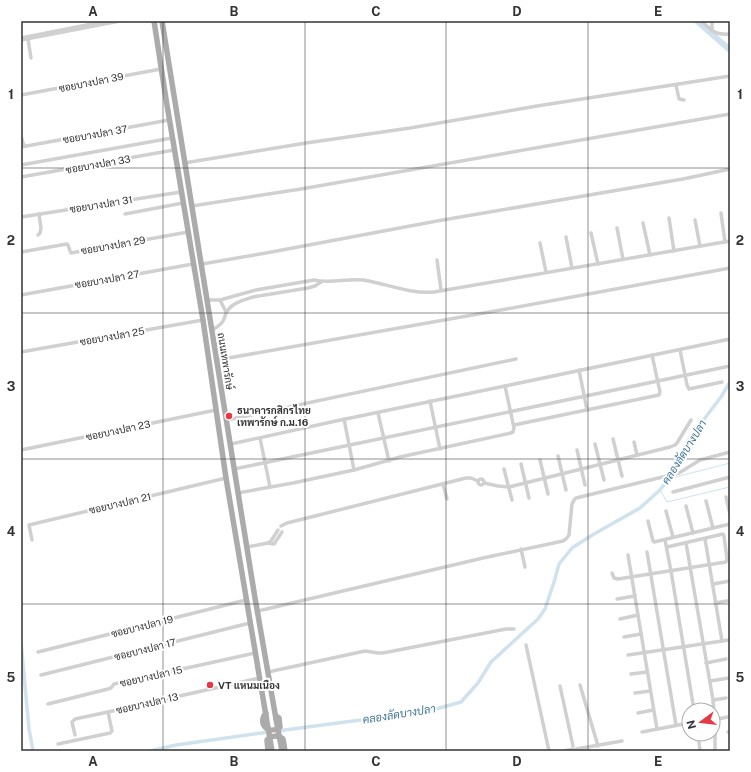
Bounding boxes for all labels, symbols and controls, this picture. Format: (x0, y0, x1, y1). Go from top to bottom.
text: A (88, 4, 98, 19)
text: B (230, 4, 239, 19)
text: C (371, 4, 381, 19)
text: D (512, 4, 522, 19)
text: E (654, 4, 662, 19)
street label: ซอยบางปลา 39 (58, 70, 124, 94)
text: 1 (8, 87, 14, 102)
text: 1 (737, 87, 743, 102)
street label: ซอยบางปลา 37 (62, 122, 128, 146)
street label: ซอยบางปลา 33 (65, 152, 131, 176)
street label: ซอยบางปลา 31 (69, 193, 133, 215)
text: 2 (7, 233, 15, 248)
street label: ซอยบางปลา 29 (80, 233, 146, 257)
text: 2 (736, 233, 744, 248)
street label: ซอยบางปลา 27 (74, 267, 140, 291)
street label: ซอยบางปลา 25 (79, 324, 145, 348)
street label: ถนนเทพารักษ์ (216, 331, 237, 391)
text: 3 (7, 379, 16, 394)
text: 3 (736, 379, 745, 394)
place label: ธนาคารกสิกรไทย เทพารักษ์ ก.ม.16 (237, 404, 311, 428)
marker: ธนาคารกสิกรไทย เทพารักษ์ ก.ม.16 (224, 411, 234, 421)
street label: ซอยบางปลา 23 (85, 417, 151, 443)
water label: คลองลัดบางปลา (659, 417, 709, 486)
street label: ซอยบางปลา 21 (88, 490, 152, 516)
text: 4 (7, 524, 16, 539)
text: 4 (736, 524, 745, 539)
street label: ซอยบางปลา 19 (110, 612, 174, 640)
street label: ซอยบางปลา 17 (113, 636, 177, 662)
street label: ซอยบางปลา 15 (119, 663, 183, 689)
text: 5 (7, 670, 16, 685)
text: 5 (736, 670, 745, 685)
place label: VT แหนมเนือง (218, 679, 280, 691)
marker: VT แหนมเนือง (205, 680, 215, 690)
street label: ซอยบางปลา 13 (115, 690, 179, 716)
water label: คลองลัดบางปลา (362, 701, 436, 726)
north arrow (681, 702, 721, 742)
text: N (684, 719, 698, 730)
text: A (88, 754, 98, 769)
text: B (230, 754, 239, 769)
text: C (371, 754, 381, 769)
text: D (512, 754, 522, 769)
text: E (654, 754, 662, 769)

